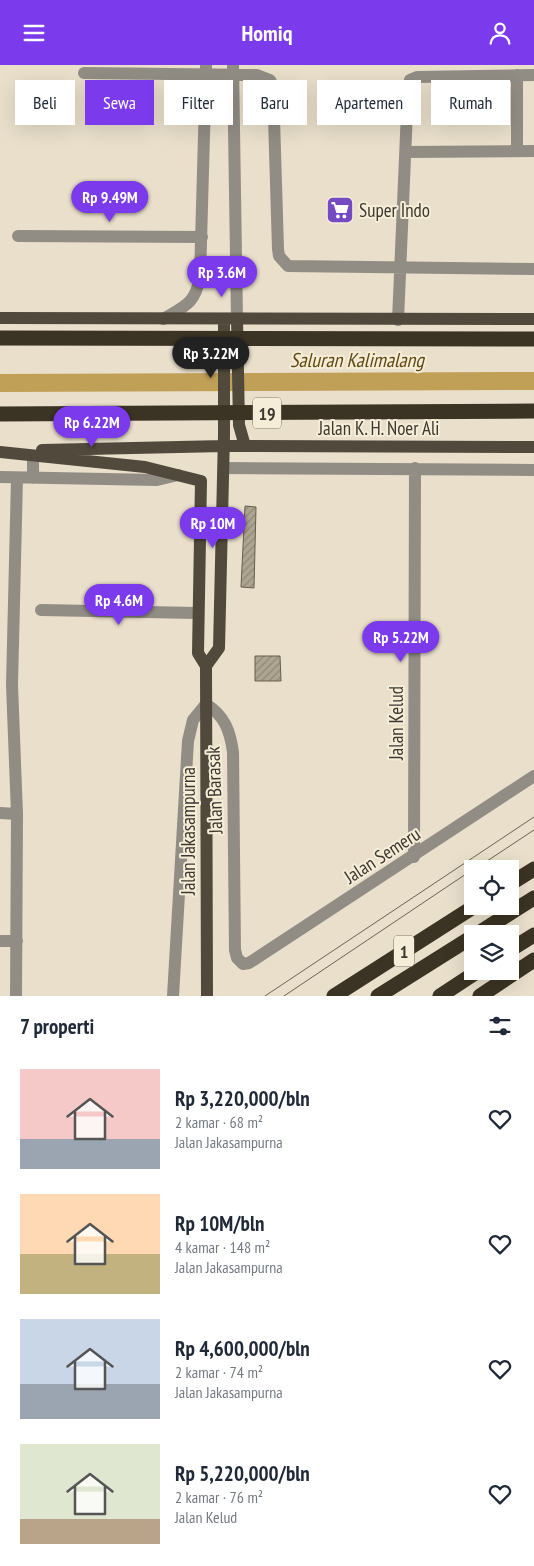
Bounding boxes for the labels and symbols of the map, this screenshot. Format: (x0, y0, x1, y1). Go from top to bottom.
pin: Rp 9.49M (58, 181, 162, 223)
supermarket icon: Super Indo (325, 195, 355, 225)
place label: Super Indo (359, 198, 430, 222)
pin: Rp 3.6M (176, 255, 268, 298)
pin: Rp 3.22M (159, 337, 263, 379)
water label: Saluran Kalimalang (290, 347, 425, 373)
road number: 19 (253, 397, 281, 428)
pin: Rp 6.22M (40, 405, 144, 448)
street label: Jalan K. H. Noer Ali (318, 416, 439, 440)
pin: Rp 10M (172, 507, 254, 549)
pin: Rp 4.6M (73, 583, 165, 626)
pin: Rp 5.22M (349, 621, 453, 663)
street label: Jalan Kelud (384, 686, 408, 761)
street label: Jalan Barasak (200, 745, 228, 835)
street label: Jalan Jakasampurna (176, 767, 200, 896)
street label: Jalan Semeru (338, 821, 425, 889)
road number: 1 (394, 935, 414, 966)

